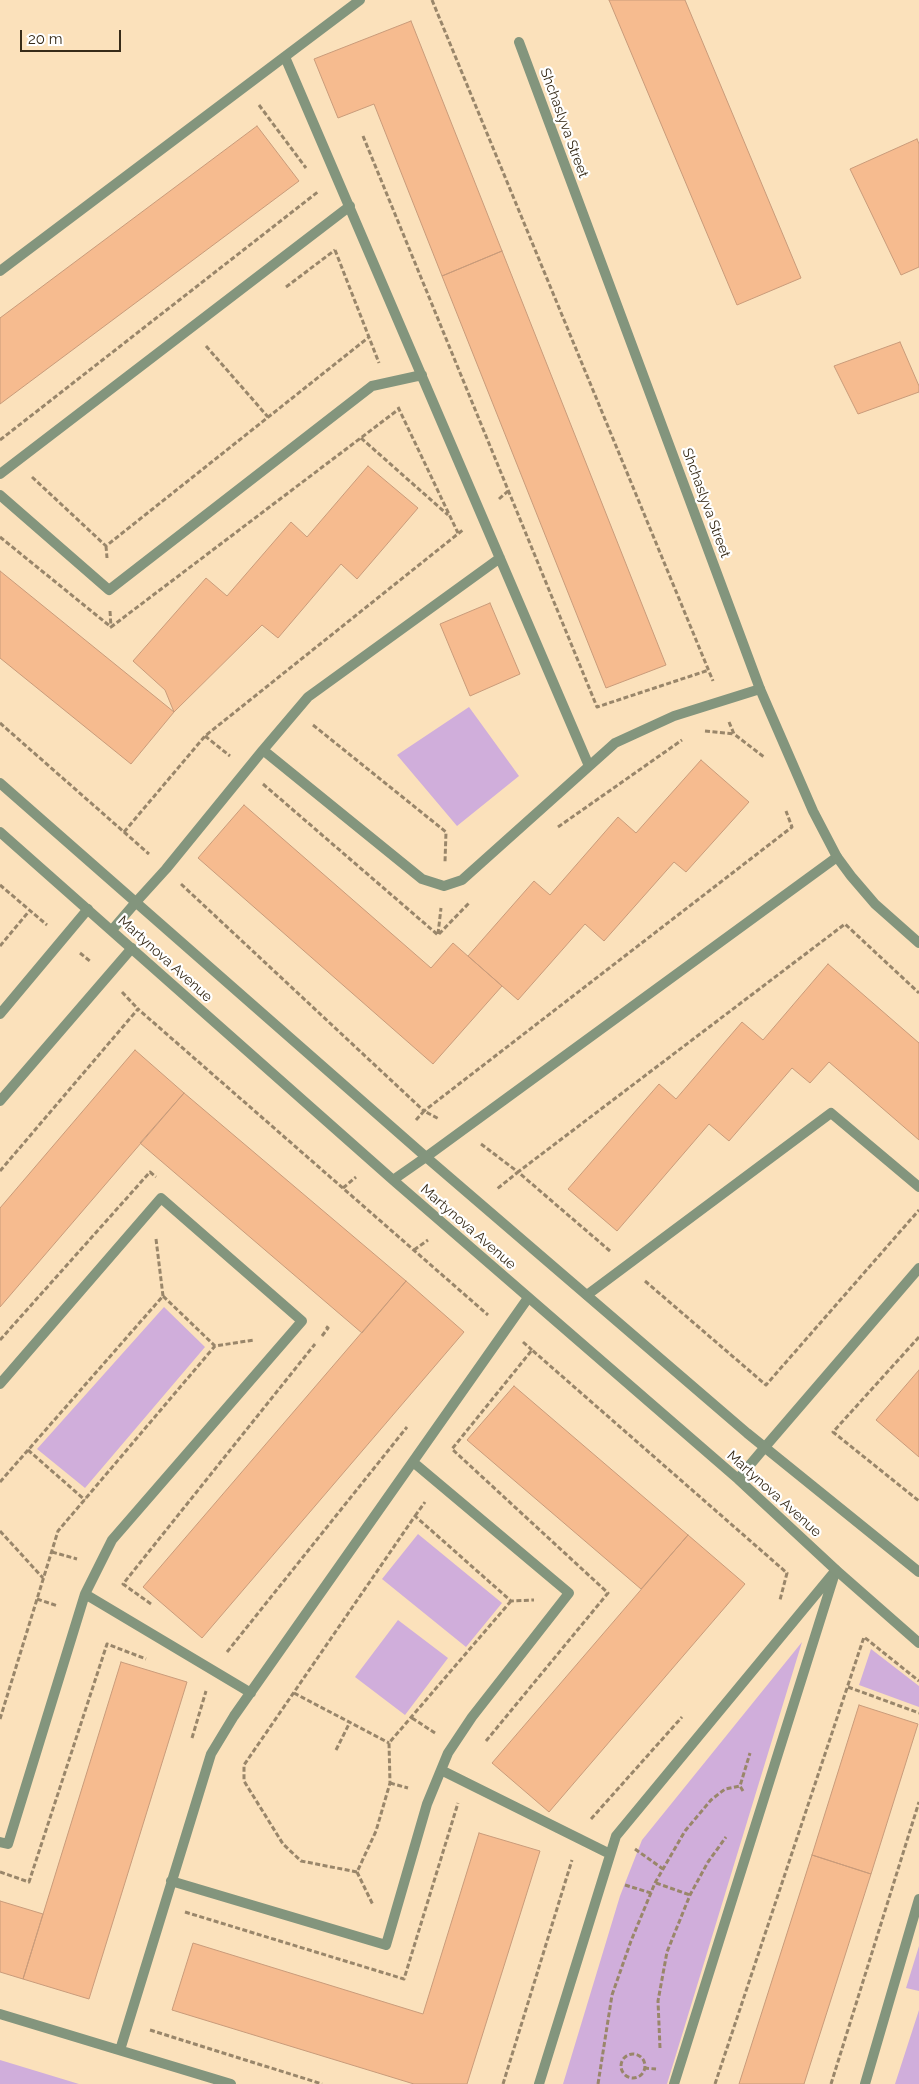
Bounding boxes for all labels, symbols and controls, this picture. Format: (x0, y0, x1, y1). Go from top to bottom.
scale bar (22, 20, 124, 52)
text: 20 m (28, 30, 63, 48)
street label: Shchaslyva Street (536, 66, 592, 180)
street label: Shchaslyva Street (678, 446, 734, 560)
street label: Martynova Avenue (114, 912, 216, 1006)
street label: Martynova Avenue (417, 1181, 519, 1273)
street label: Martynova Avenue (723, 1447, 825, 1541)

